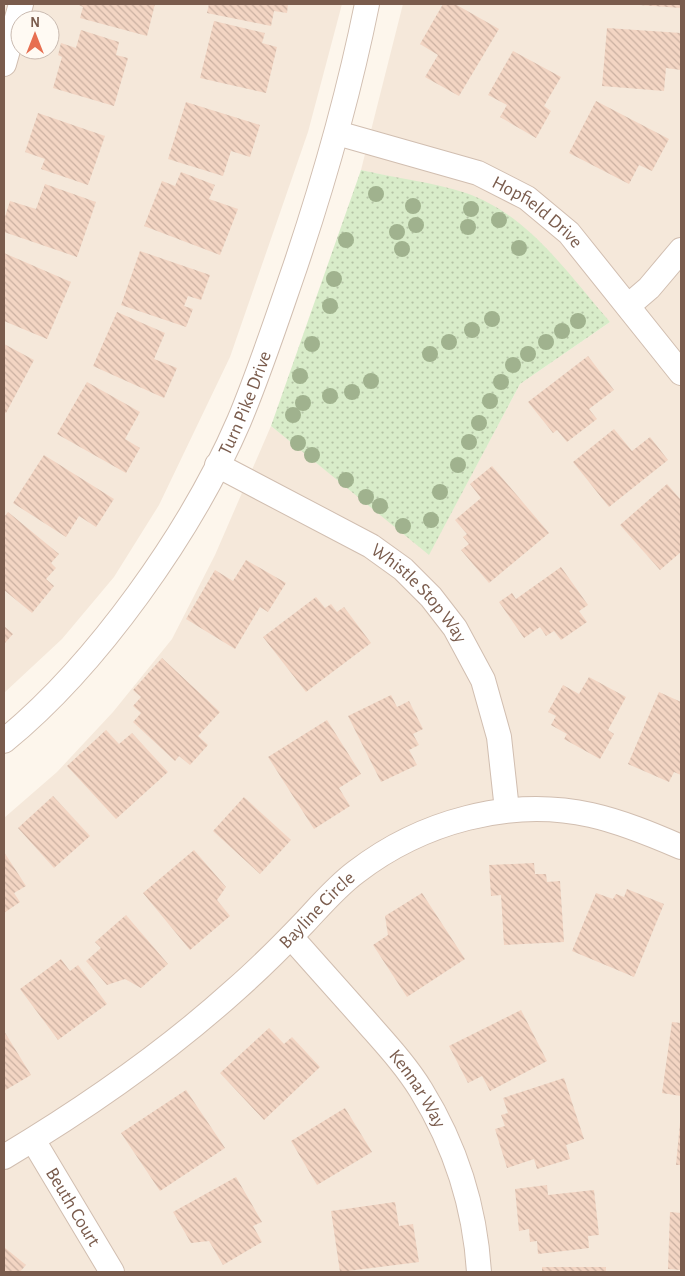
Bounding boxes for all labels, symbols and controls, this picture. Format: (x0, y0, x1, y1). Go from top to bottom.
north arrow (10, 10, 60, 60)
text: N (30, 16, 40, 30)
street label: Hopfield Drive (489, 173, 586, 251)
street label: Turn Pike Drive (215, 349, 275, 458)
street label: Whistle Stop Way (368, 540, 470, 646)
street label: Bayline Circle (275, 868, 358, 952)
street label: Kennar Way (386, 1046, 449, 1130)
street label: Beuth Court (42, 1164, 104, 1250)

